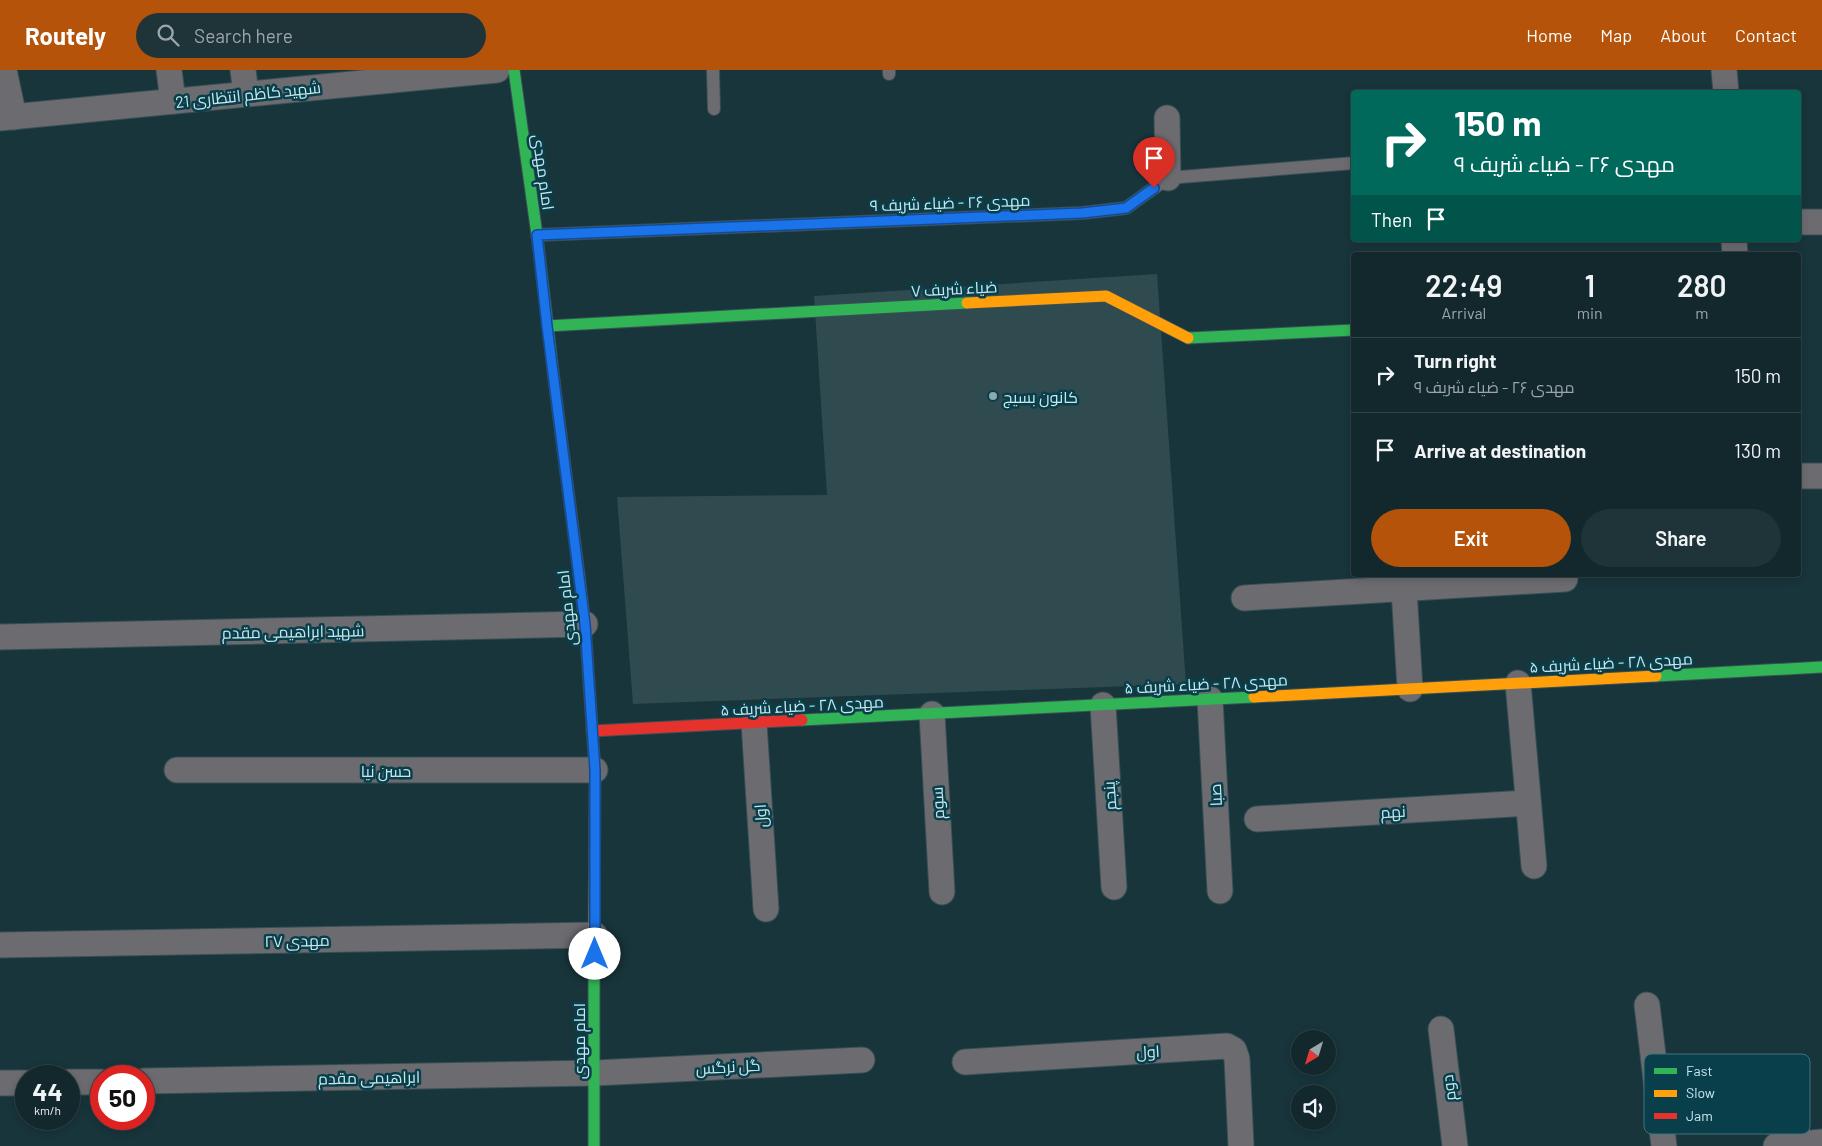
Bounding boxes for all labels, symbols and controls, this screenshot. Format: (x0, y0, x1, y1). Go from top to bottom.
search box (136, 13, 486, 58)
text: Routely (25, 21, 106, 50)
icon: search (154, 21, 182, 49)
text: Search here (194, 24, 293, 47)
text: Home (1526, 24, 1572, 46)
text: Map (1600, 24, 1632, 46)
text: About (1660, 24, 1707, 46)
text: Contact (1735, 24, 1797, 46)
street label: شهید کاظم انتظاری 21 (174, 77, 322, 114)
text: 150 m (1454, 101, 1541, 143)
icon: right (1371, 110, 1436, 175)
street label: امام مهدی (526, 133, 559, 211)
pin (1133, 137, 1175, 188)
icon: arrive (1140, 144, 1168, 172)
text: مهدی ۲۶ - ضیاء شریف ۹ (1454, 150, 1675, 176)
street label: مهدی ۲۶ - ضیاء شریف ۹ (869, 190, 1031, 216)
icon: arrive (1422, 205, 1450, 233)
text: Then (1371, 208, 1412, 231)
text: 22:49 (1425, 267, 1502, 303)
text: 1 (1584, 267, 1595, 303)
text: 280 (1677, 267, 1727, 303)
street label: ضیاء شریف ۷ (910, 276, 998, 301)
text: Arrival (1442, 303, 1486, 322)
text: min (1577, 303, 1603, 322)
text: m (1695, 303, 1708, 322)
text: Turn right (1414, 349, 1496, 372)
icon: right (1371, 361, 1399, 389)
text: 150 m (1734, 364, 1781, 387)
text: مهدی ۲۶ - ضیاء شریف ۹ (1414, 377, 1575, 396)
place label: کانون بسیج (1003, 387, 1078, 409)
marker: کانون بسیج (987, 390, 999, 402)
icon: arrive (1371, 436, 1399, 464)
text: Arrive at destination (1414, 439, 1586, 462)
text: 130 m (1734, 439, 1781, 462)
button: Exit (1371, 509, 1571, 567)
button: Share (1581, 509, 1781, 567)
street label: امام مهدی (553, 569, 582, 647)
street label: شهید ابراهیمی مقدم (222, 620, 365, 645)
street label: مهدی ۲۸ - ضیاء شریف ۵ (1529, 648, 1693, 678)
street label: مهدی ۲۸ - ضیاء شریف ۵ (1124, 669, 1288, 699)
street label: مهدی ۲۸ - ضیاء شریف ۵ (720, 691, 884, 721)
street label: حسن نیا (361, 761, 411, 782)
street label: پنجم (1098, 780, 1122, 811)
street label: صبا (1205, 783, 1226, 807)
street label: سوم (927, 786, 950, 820)
street label: نهم (1380, 801, 1406, 824)
street label: اول (750, 803, 772, 828)
position arrow (568, 927, 620, 979)
street label: مهدی ۲۷ (264, 930, 330, 952)
street label: امام مهدی (569, 1003, 591, 1079)
north arrow (1291, 1030, 1336, 1075)
map controls (1291, 1030, 1336, 1130)
street label: اول (1136, 1041, 1160, 1063)
legend (1644, 1054, 1810, 1134)
street label: گل نرگس (695, 1055, 761, 1079)
text: Fast (1686, 1062, 1712, 1079)
speed limit sign: 50 (90, 1065, 155, 1130)
street label: ابراهیمی مقدم (318, 1067, 420, 1090)
street label: دوم (1437, 1073, 1462, 1102)
text: 44 (32, 1076, 63, 1106)
text: Slow (1686, 1084, 1715, 1101)
button: sound (1291, 1085, 1336, 1130)
text: km/h (34, 1103, 61, 1117)
text: Jam (1686, 1107, 1713, 1124)

